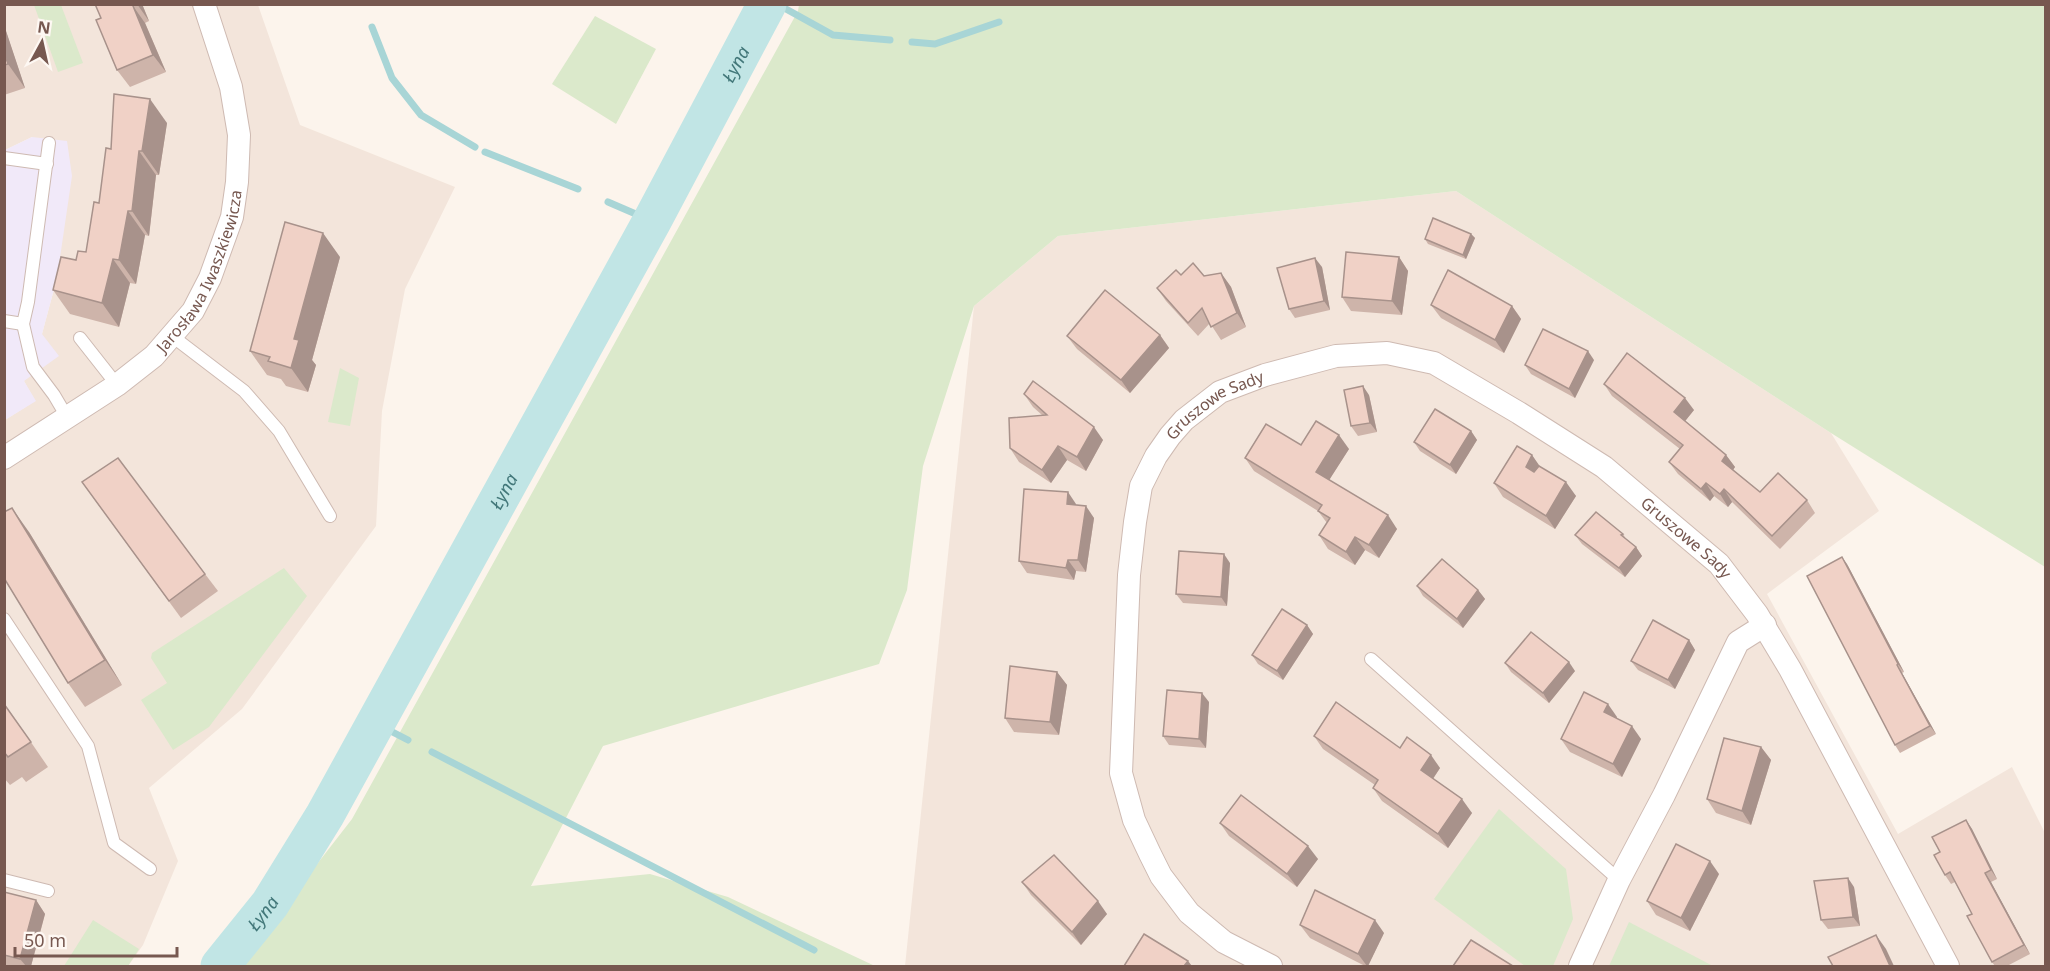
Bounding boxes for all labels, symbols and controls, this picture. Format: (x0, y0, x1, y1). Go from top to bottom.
north arrow (12, 12, 72, 72)
text: N (36, 15, 52, 39)
water label: Łyna (716, 42, 755, 86)
street label: Jarosława Iwaszkiewicza (150, 189, 247, 358)
street label: Gruszowe Sady (1161, 365, 1267, 445)
water label: Łyna (484, 469, 523, 513)
street label: Gruszowe Sady (1636, 492, 1737, 583)
water label: Łyna (242, 892, 284, 935)
scale bar (15, 920, 177, 958)
text: 50 m (24, 928, 66, 952)

